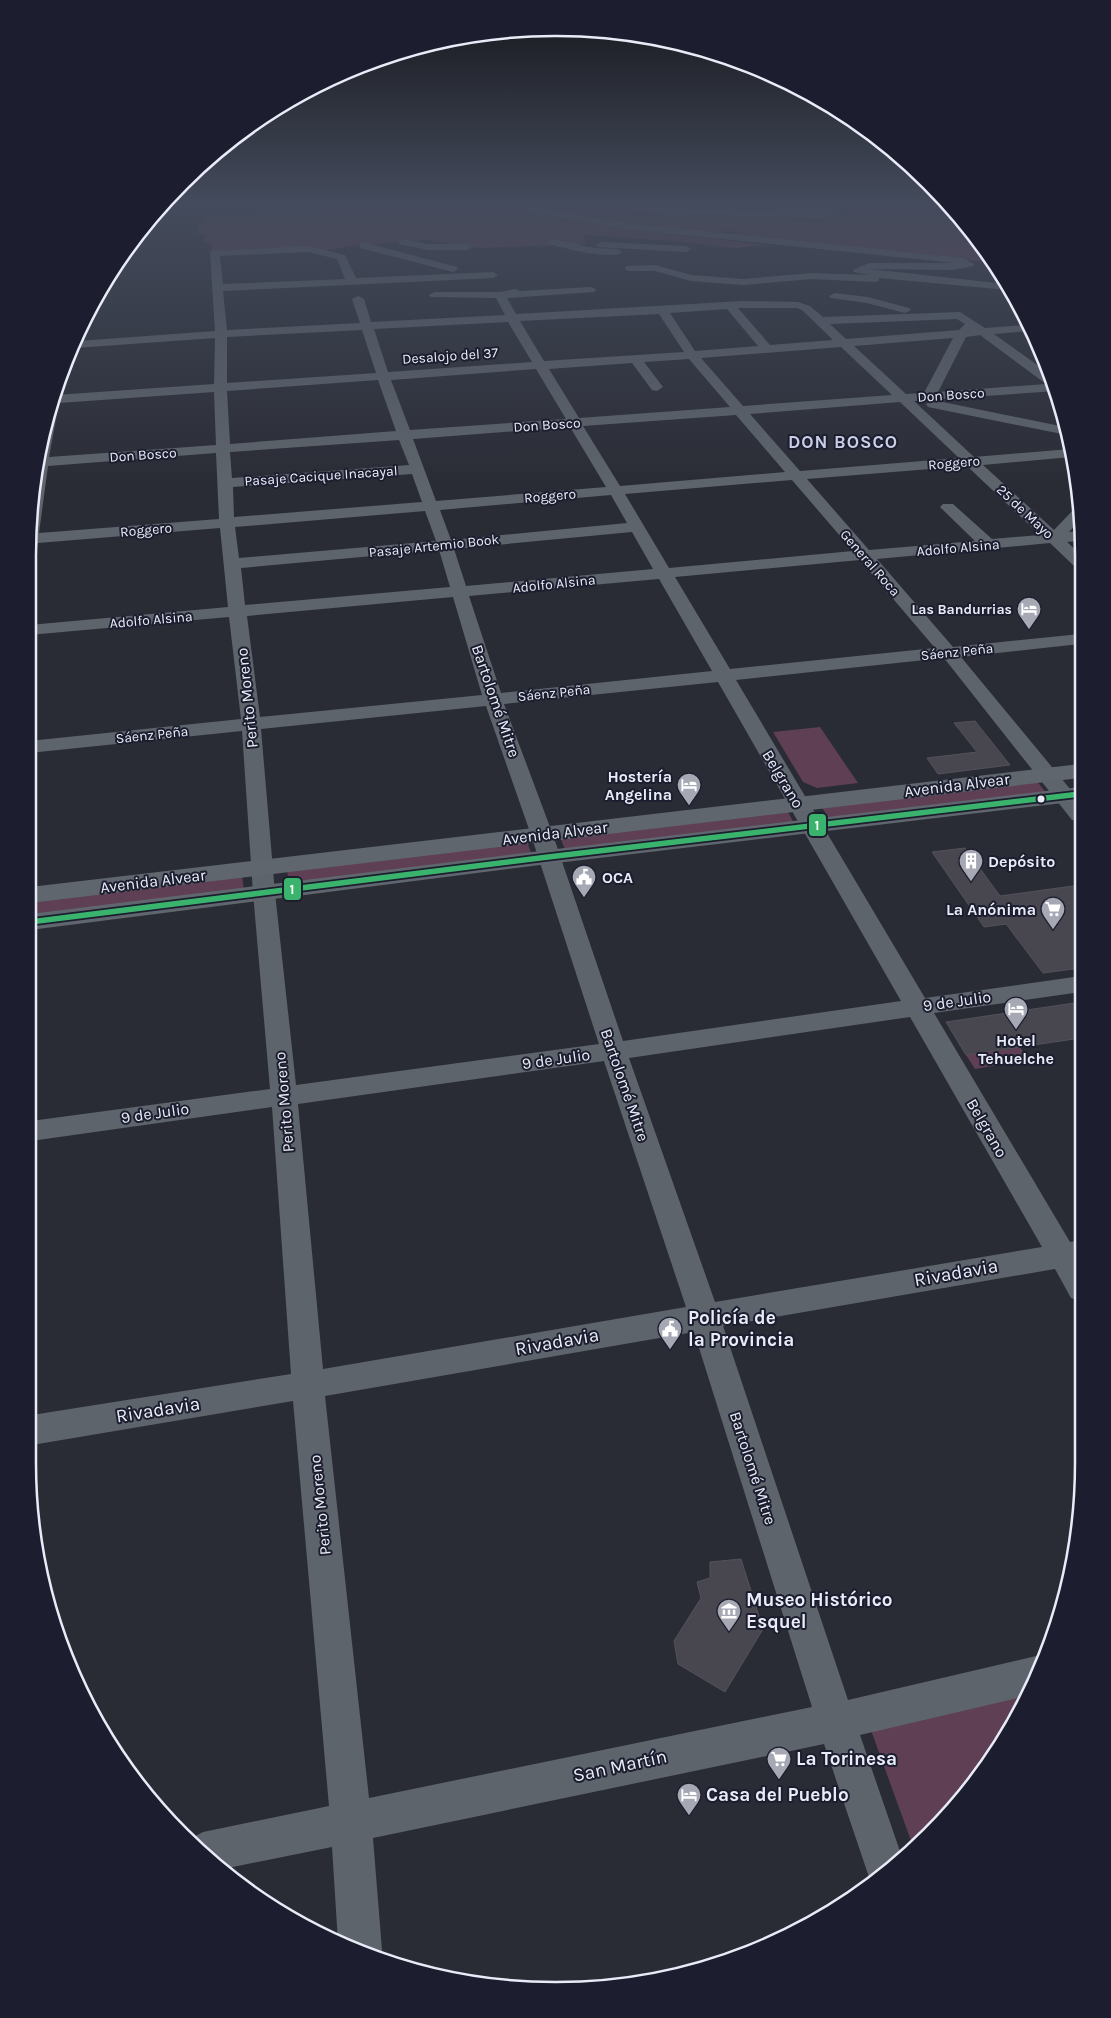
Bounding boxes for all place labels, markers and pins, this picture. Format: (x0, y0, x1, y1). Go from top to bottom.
hotel icon: Las Bandurrias (1016, 596, 1042, 630)
place label: Las Bandurrias (911, 601, 1012, 618)
place label: Hostería Angelina (605, 767, 672, 804)
hotel icon: Hostería Angelina (676, 772, 702, 806)
unlabelled marker (1036, 794, 1046, 804)
building icon: Depósito (958, 848, 984, 882)
place label: Depósito (988, 852, 1055, 871)
public building icon: OCA (571, 864, 597, 898)
place label: OCA (602, 868, 633, 887)
supermarket icon: La Anónima (1040, 896, 1066, 930)
place label: La Anónima (946, 900, 1036, 919)
hotel icon: Hotel Tehuelche (1003, 996, 1029, 1030)
place label: Hotel Tehuelche (978, 1031, 1054, 1068)
place label: Policía de la Provincia (688, 1307, 794, 1351)
public building icon: Policía de la Provincia (657, 1316, 683, 1350)
place label: Museo Histórico Esquel (746, 1589, 893, 1633)
museum icon: Museo Histórico Esquel (716, 1598, 742, 1632)
supermarket icon: La Torinesa (766, 1746, 792, 1780)
place label: La Torinesa (796, 1748, 897, 1770)
hotel icon: Casa del Pueblo (676, 1782, 702, 1816)
place label: Casa del Pueblo (706, 1784, 849, 1806)

